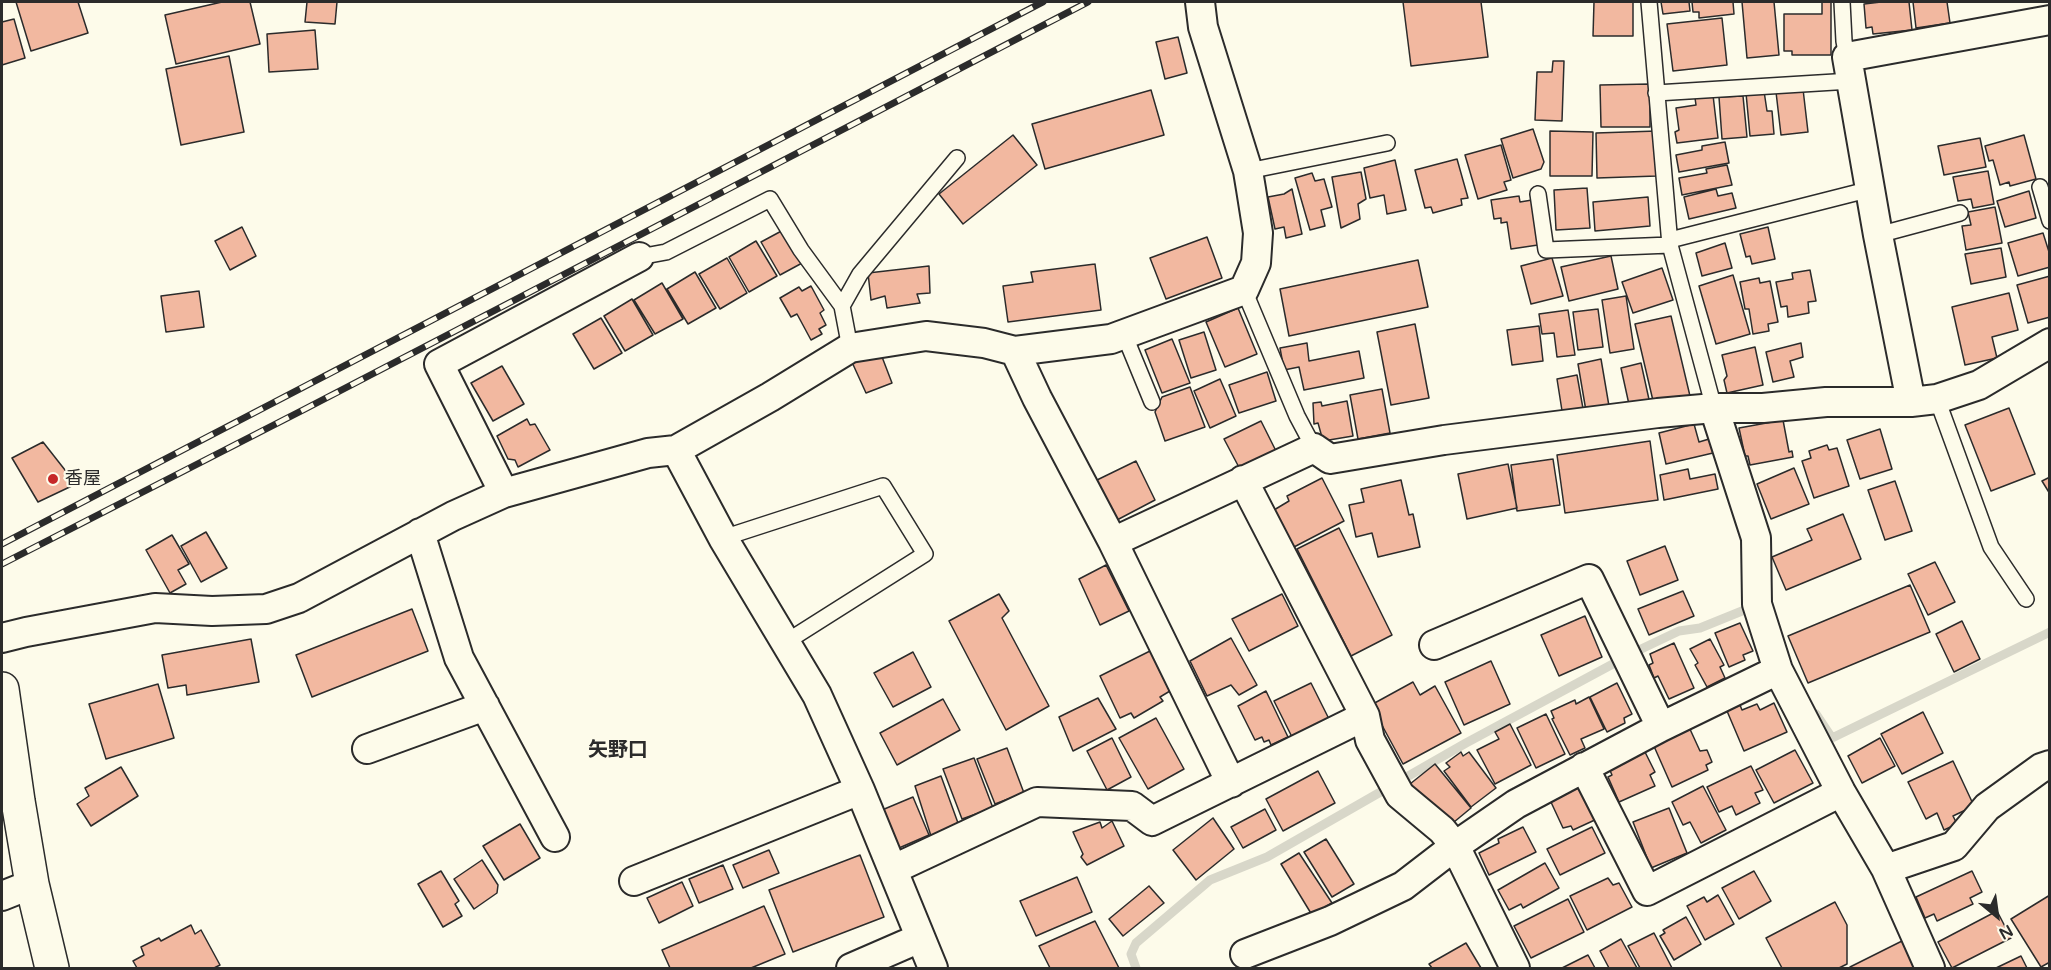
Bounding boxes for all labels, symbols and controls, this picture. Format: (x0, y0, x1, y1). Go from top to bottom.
place label: 香屋 (65, 468, 101, 490)
marker: 香屋 (46, 472, 60, 486)
district label: 矢野口 (588, 739, 648, 763)
north arrow (1967, 886, 2027, 946)
text: N (1995, 920, 2016, 944)

